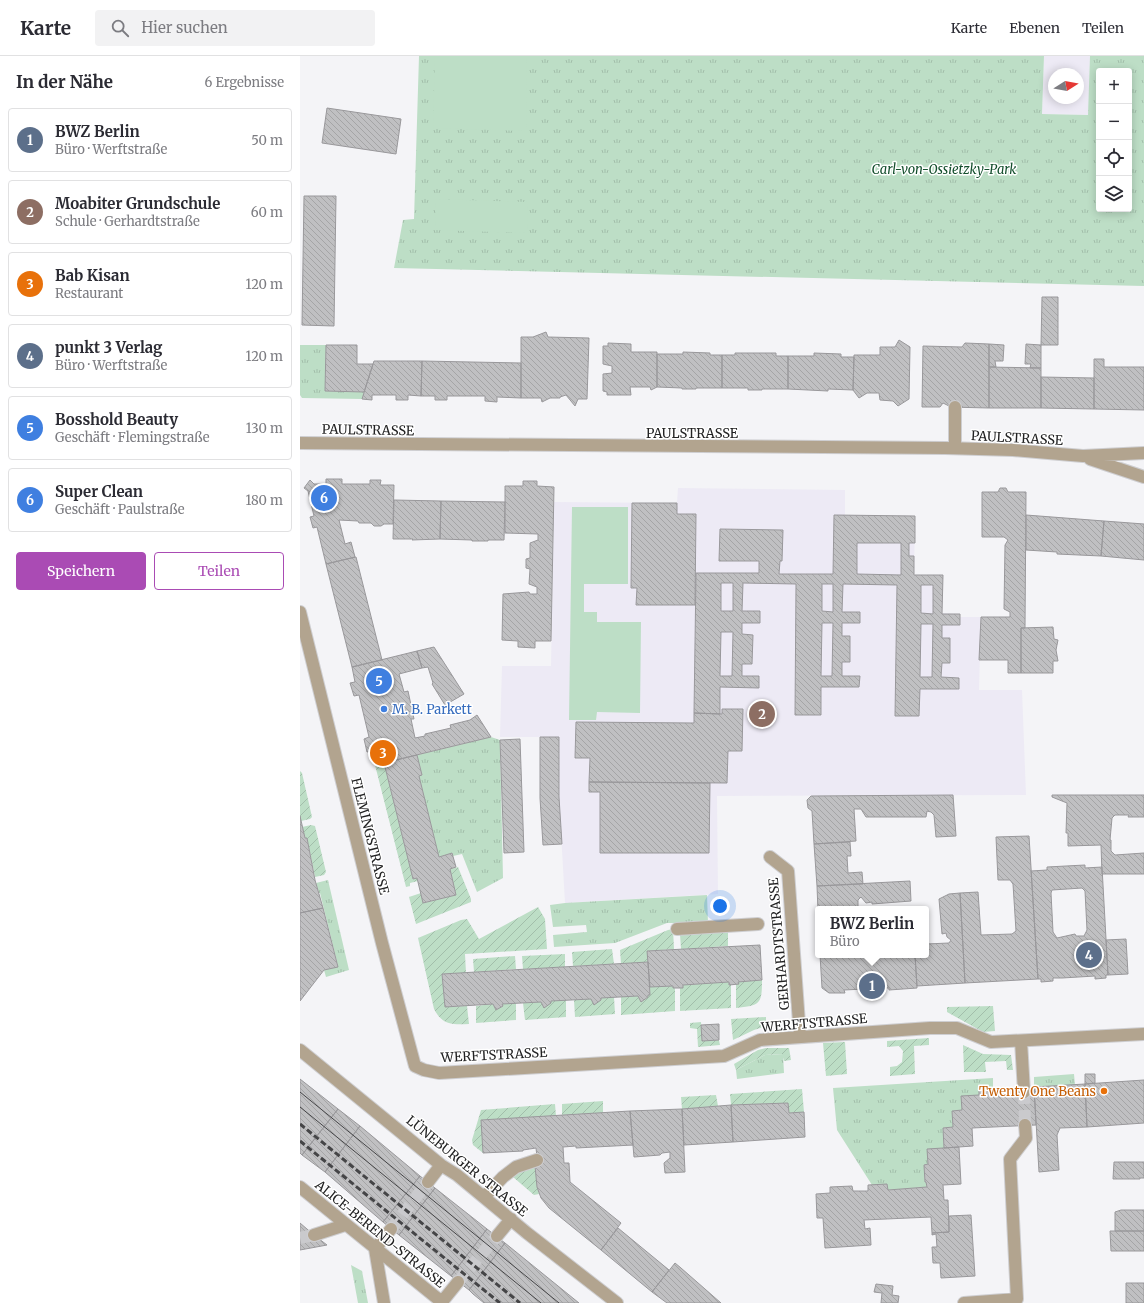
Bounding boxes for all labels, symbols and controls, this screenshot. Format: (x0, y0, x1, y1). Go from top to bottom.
search box (95, 10, 375, 46)
text: Karte (20, 16, 71, 40)
icon: search (109, 17, 131, 39)
text: Hier suchen (141, 18, 228, 37)
text: Karte (951, 19, 987, 37)
text: Ebenen (1009, 19, 1060, 37)
text: Teilen (1082, 19, 1124, 37)
north arrow (1048, 68, 1084, 104)
map controls (1096, 68, 1132, 212)
button: + (1096, 68, 1132, 104)
text: In der Nähe (16, 71, 113, 93)
text: 6 Ergebnisse (205, 74, 284, 91)
button: − (1096, 104, 1132, 140)
text: BWZ Berlin (55, 122, 140, 141)
text: 1 (27, 132, 33, 149)
text: 50 m (251, 132, 283, 149)
button: locate (1096, 140, 1132, 176)
text: Büro · Werftstraße (55, 141, 167, 158)
park label: Carl-von-Ossietzky-Park (872, 161, 1016, 178)
button: layers (1096, 176, 1132, 212)
text: Moabiter Grundschule (55, 194, 220, 213)
text: 2 (26, 204, 34, 221)
text: 60 m (251, 204, 283, 221)
text: Schule · Gerhardtstraße (55, 213, 200, 230)
text: Bab Kisan (55, 266, 130, 285)
text: 3 (26, 276, 34, 293)
text: 120 m (245, 276, 283, 293)
text: Restaurant (55, 285, 123, 302)
text: punkt 3 Verlag (55, 338, 162, 357)
text: 4 (26, 348, 34, 365)
text: 120 m (245, 348, 283, 365)
text: Büro · Werftstraße (55, 357, 167, 374)
text: Bosshold Beauty (55, 410, 178, 429)
text: 5 (26, 420, 34, 437)
text: 130 m (246, 420, 283, 437)
street label: PAULSTRASSE (322, 421, 415, 439)
street label: PAULSTRASSE (646, 425, 739, 442)
street label: PAULSTRASSE (970, 427, 1064, 449)
text: Geschäft · Flemingstraße (55, 429, 210, 446)
text: Super Clean (55, 482, 143, 501)
pin: 6 (311, 483, 337, 513)
text: 6 (26, 492, 34, 509)
text: 180 m (245, 492, 283, 509)
text: Geschäft · Paulstraße (55, 501, 185, 518)
button: Speichern (16, 552, 146, 590)
button: Teilen (154, 552, 284, 590)
pin: 5 (366, 666, 392, 696)
pin: 2 (749, 699, 775, 729)
place label: M. B. Parkett (392, 701, 472, 718)
marker: M. B. Parkett (379, 704, 389, 714)
pin: 3 (370, 738, 396, 768)
street label: FLEMINGSTRASSE (347, 776, 393, 897)
street label: GERHARDTSTRASSE (765, 876, 793, 1011)
your location (710, 896, 730, 916)
popup (815, 906, 929, 958)
text: BWZ Berlin (830, 914, 914, 933)
text: Büro (830, 933, 860, 950)
pin: 4 (1076, 940, 1102, 970)
pin: 1 (859, 971, 885, 1001)
street label: WERFTSTRASSE (759, 1010, 868, 1036)
street label: WERFTSTRASSE (439, 1044, 548, 1066)
place label: Twenty One Beans (979, 1083, 1096, 1100)
marker: Twenty One Beans (1099, 1086, 1109, 1096)
street label: LÜNEBURGER STRASSE (403, 1112, 532, 1221)
street label: ALICE-BEREND-STRASSE (311, 1176, 449, 1292)

